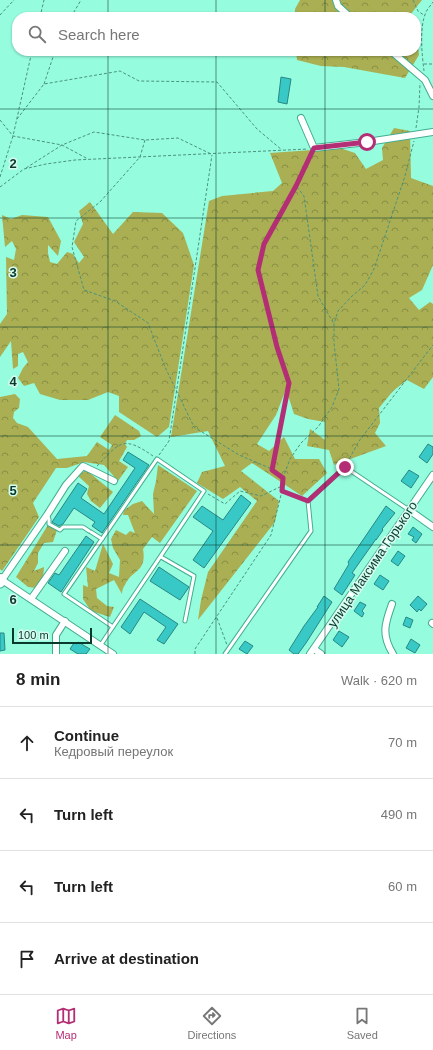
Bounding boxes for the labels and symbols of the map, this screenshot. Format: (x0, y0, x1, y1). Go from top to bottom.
route start (358, 133, 376, 151)
text: 2 (9, 156, 17, 171)
text: 3 (9, 265, 17, 280)
text: 4 (9, 374, 17, 389)
route end (336, 458, 354, 476)
text: 5 (9, 483, 17, 498)
street label: улица Максима Горького (325, 498, 420, 630)
text: 6 (9, 592, 17, 607)
scale bar (12, 626, 92, 645)

